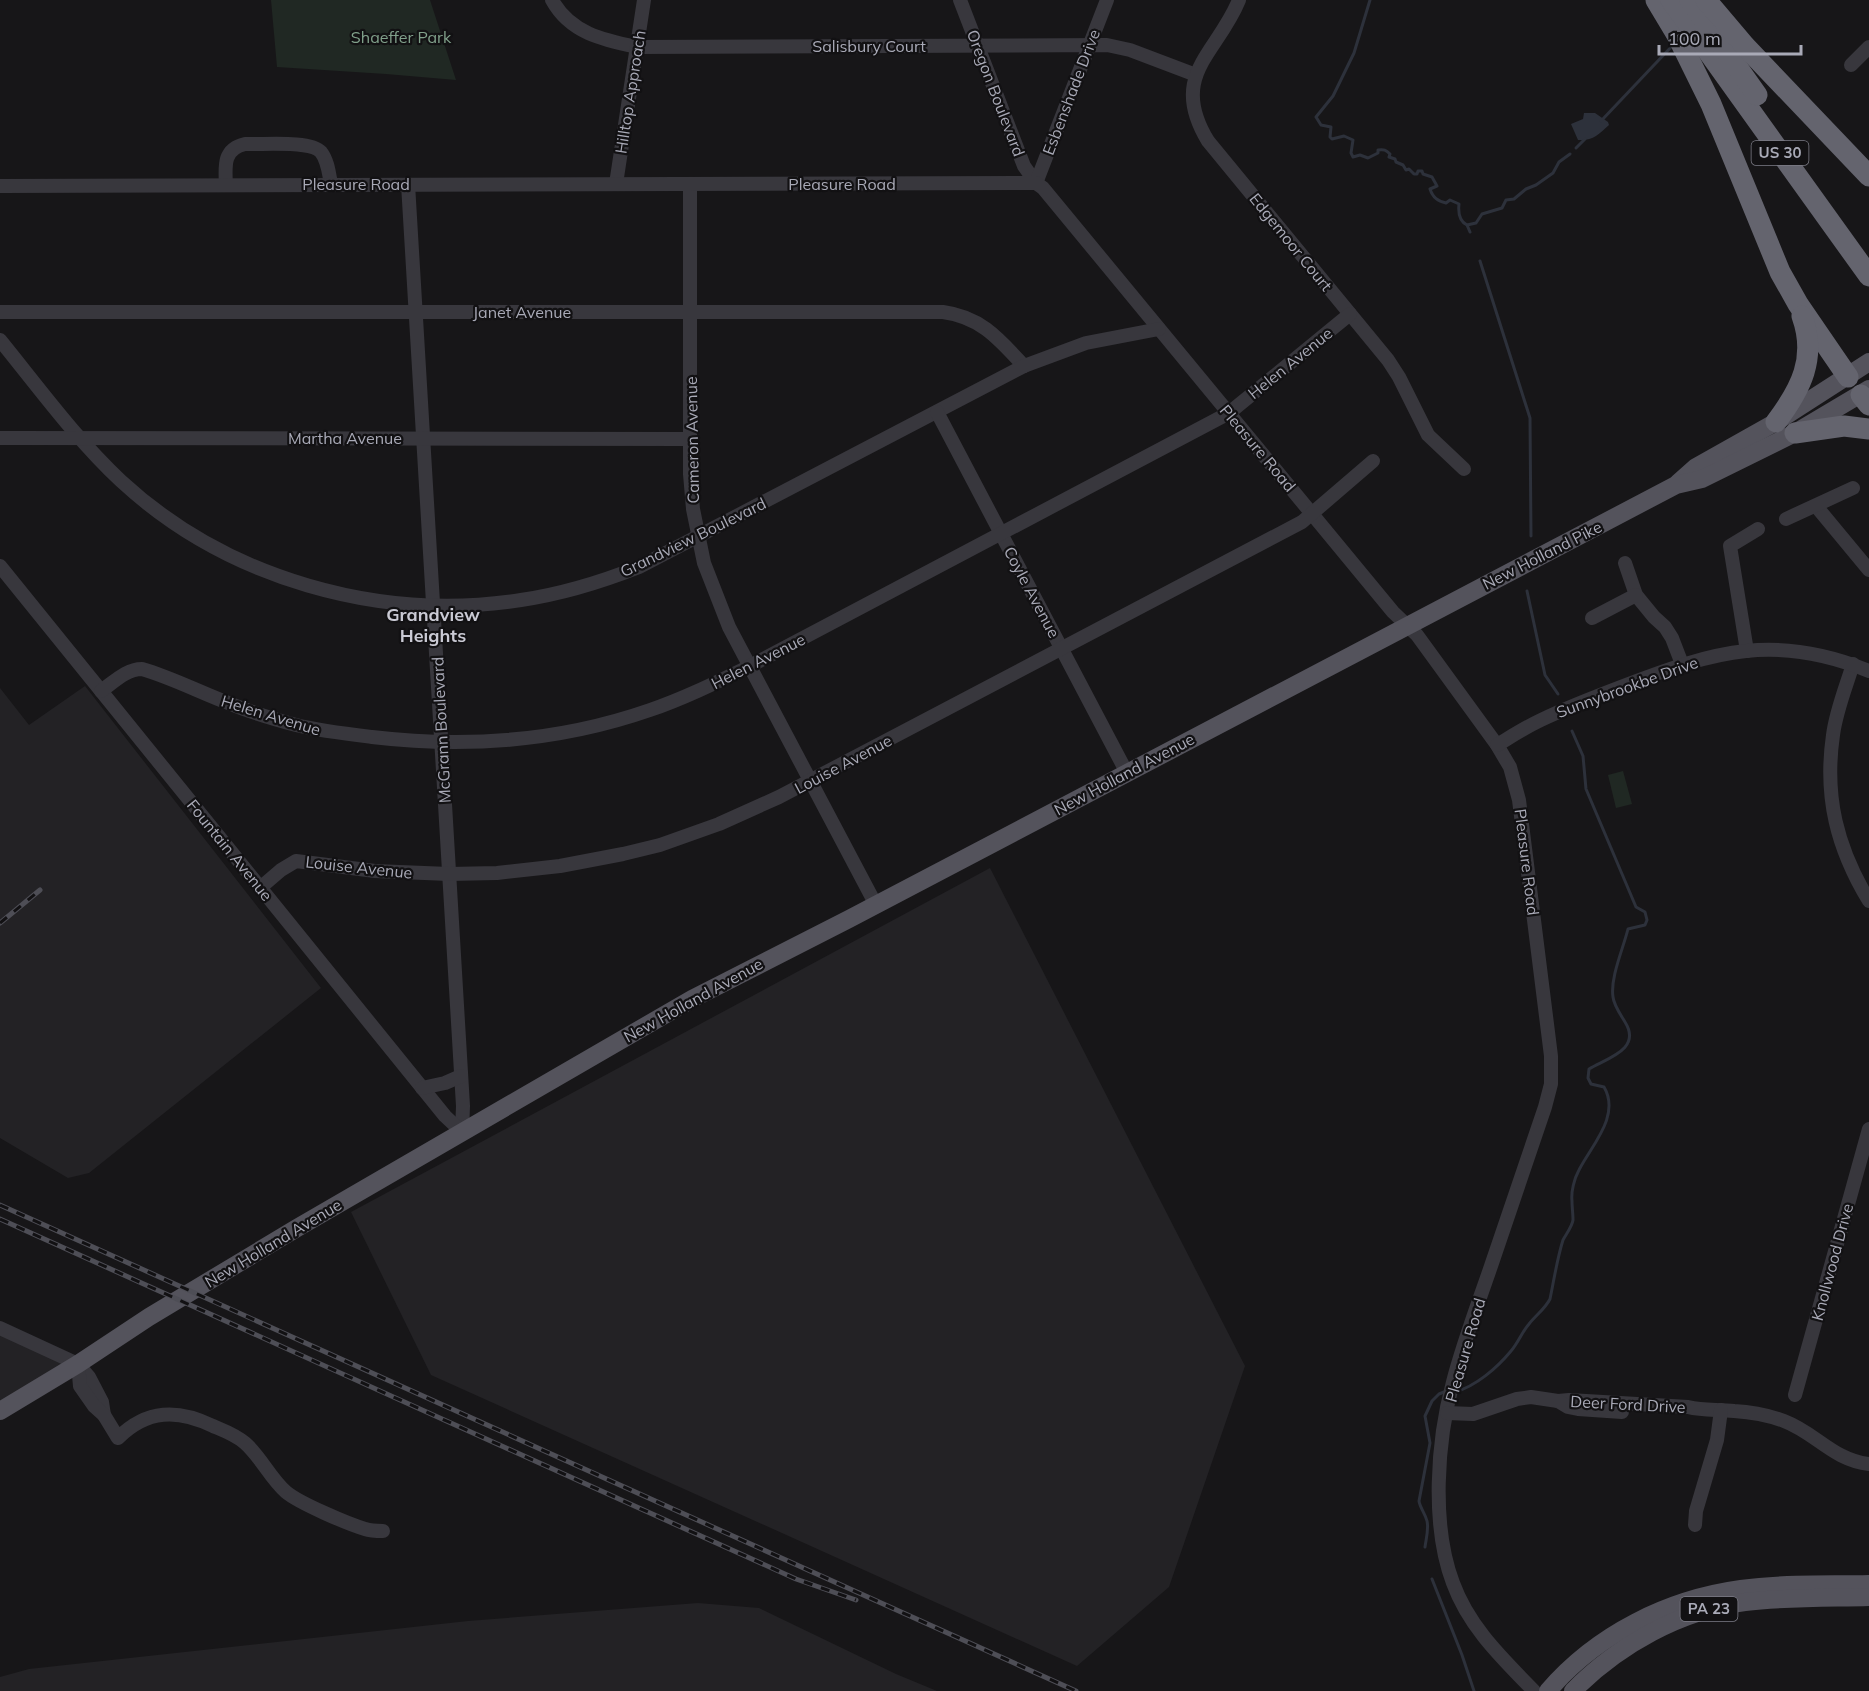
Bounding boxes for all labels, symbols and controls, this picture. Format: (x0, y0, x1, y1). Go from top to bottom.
scale bar (1659, 18, 1802, 56)
street label: Esbenshade Drive (1038, 26, 1104, 158)
park label: Shaeffer Park (351, 27, 452, 47)
street label: Oregon Boulevard (963, 27, 1029, 159)
text: 100 m (1668, 27, 1721, 50)
street label: Hilltop Approach (610, 29, 650, 155)
street label: Salisbury Court (812, 36, 926, 56)
road number: US 30 (1752, 141, 1808, 165)
street label: Pleasure Road (302, 174, 410, 194)
street label: Pleasure Road (788, 174, 896, 194)
street label: Edgemoor Court (1245, 189, 1337, 295)
street label: Janet Avenue (473, 302, 571, 322)
street label: Helen Avenue (1244, 323, 1336, 403)
street label: Cameron Avenue (681, 376, 703, 504)
street label: Pleasure Road (1216, 400, 1300, 496)
street label: Martha Avenue (288, 428, 402, 448)
street label: Grandview Boulevard (617, 493, 769, 581)
street label: New Holland Pike (1479, 516, 1605, 594)
street label: Coyle Avenue (1000, 543, 1064, 641)
district label: Grandview Heights (386, 603, 480, 647)
street label: Helen Avenue (708, 629, 808, 693)
street label: Sunnybrookbe Drive (1553, 652, 1701, 722)
street label: McGrann Boulevard (427, 656, 455, 804)
street label: Helen Avenue (219, 690, 323, 740)
street label: New Holland Avenue (1050, 729, 1198, 819)
street label: Louise Avenue (791, 730, 895, 798)
street label: Fountain Avenue (183, 795, 277, 905)
street label: Pleasure Road (1511, 807, 1543, 917)
street label: Louise Avenue (305, 851, 413, 883)
street label: New Holland Avenue (620, 953, 766, 1047)
street label: New Holland Avenue (201, 1194, 345, 1292)
street label: Knollwood Drive (1807, 1201, 1857, 1323)
street label: Pleasure Road (1441, 1296, 1489, 1404)
street label: Deer Ford Drive (1570, 1391, 1686, 1417)
road number: PA 23 (1680, 1597, 1738, 1621)

